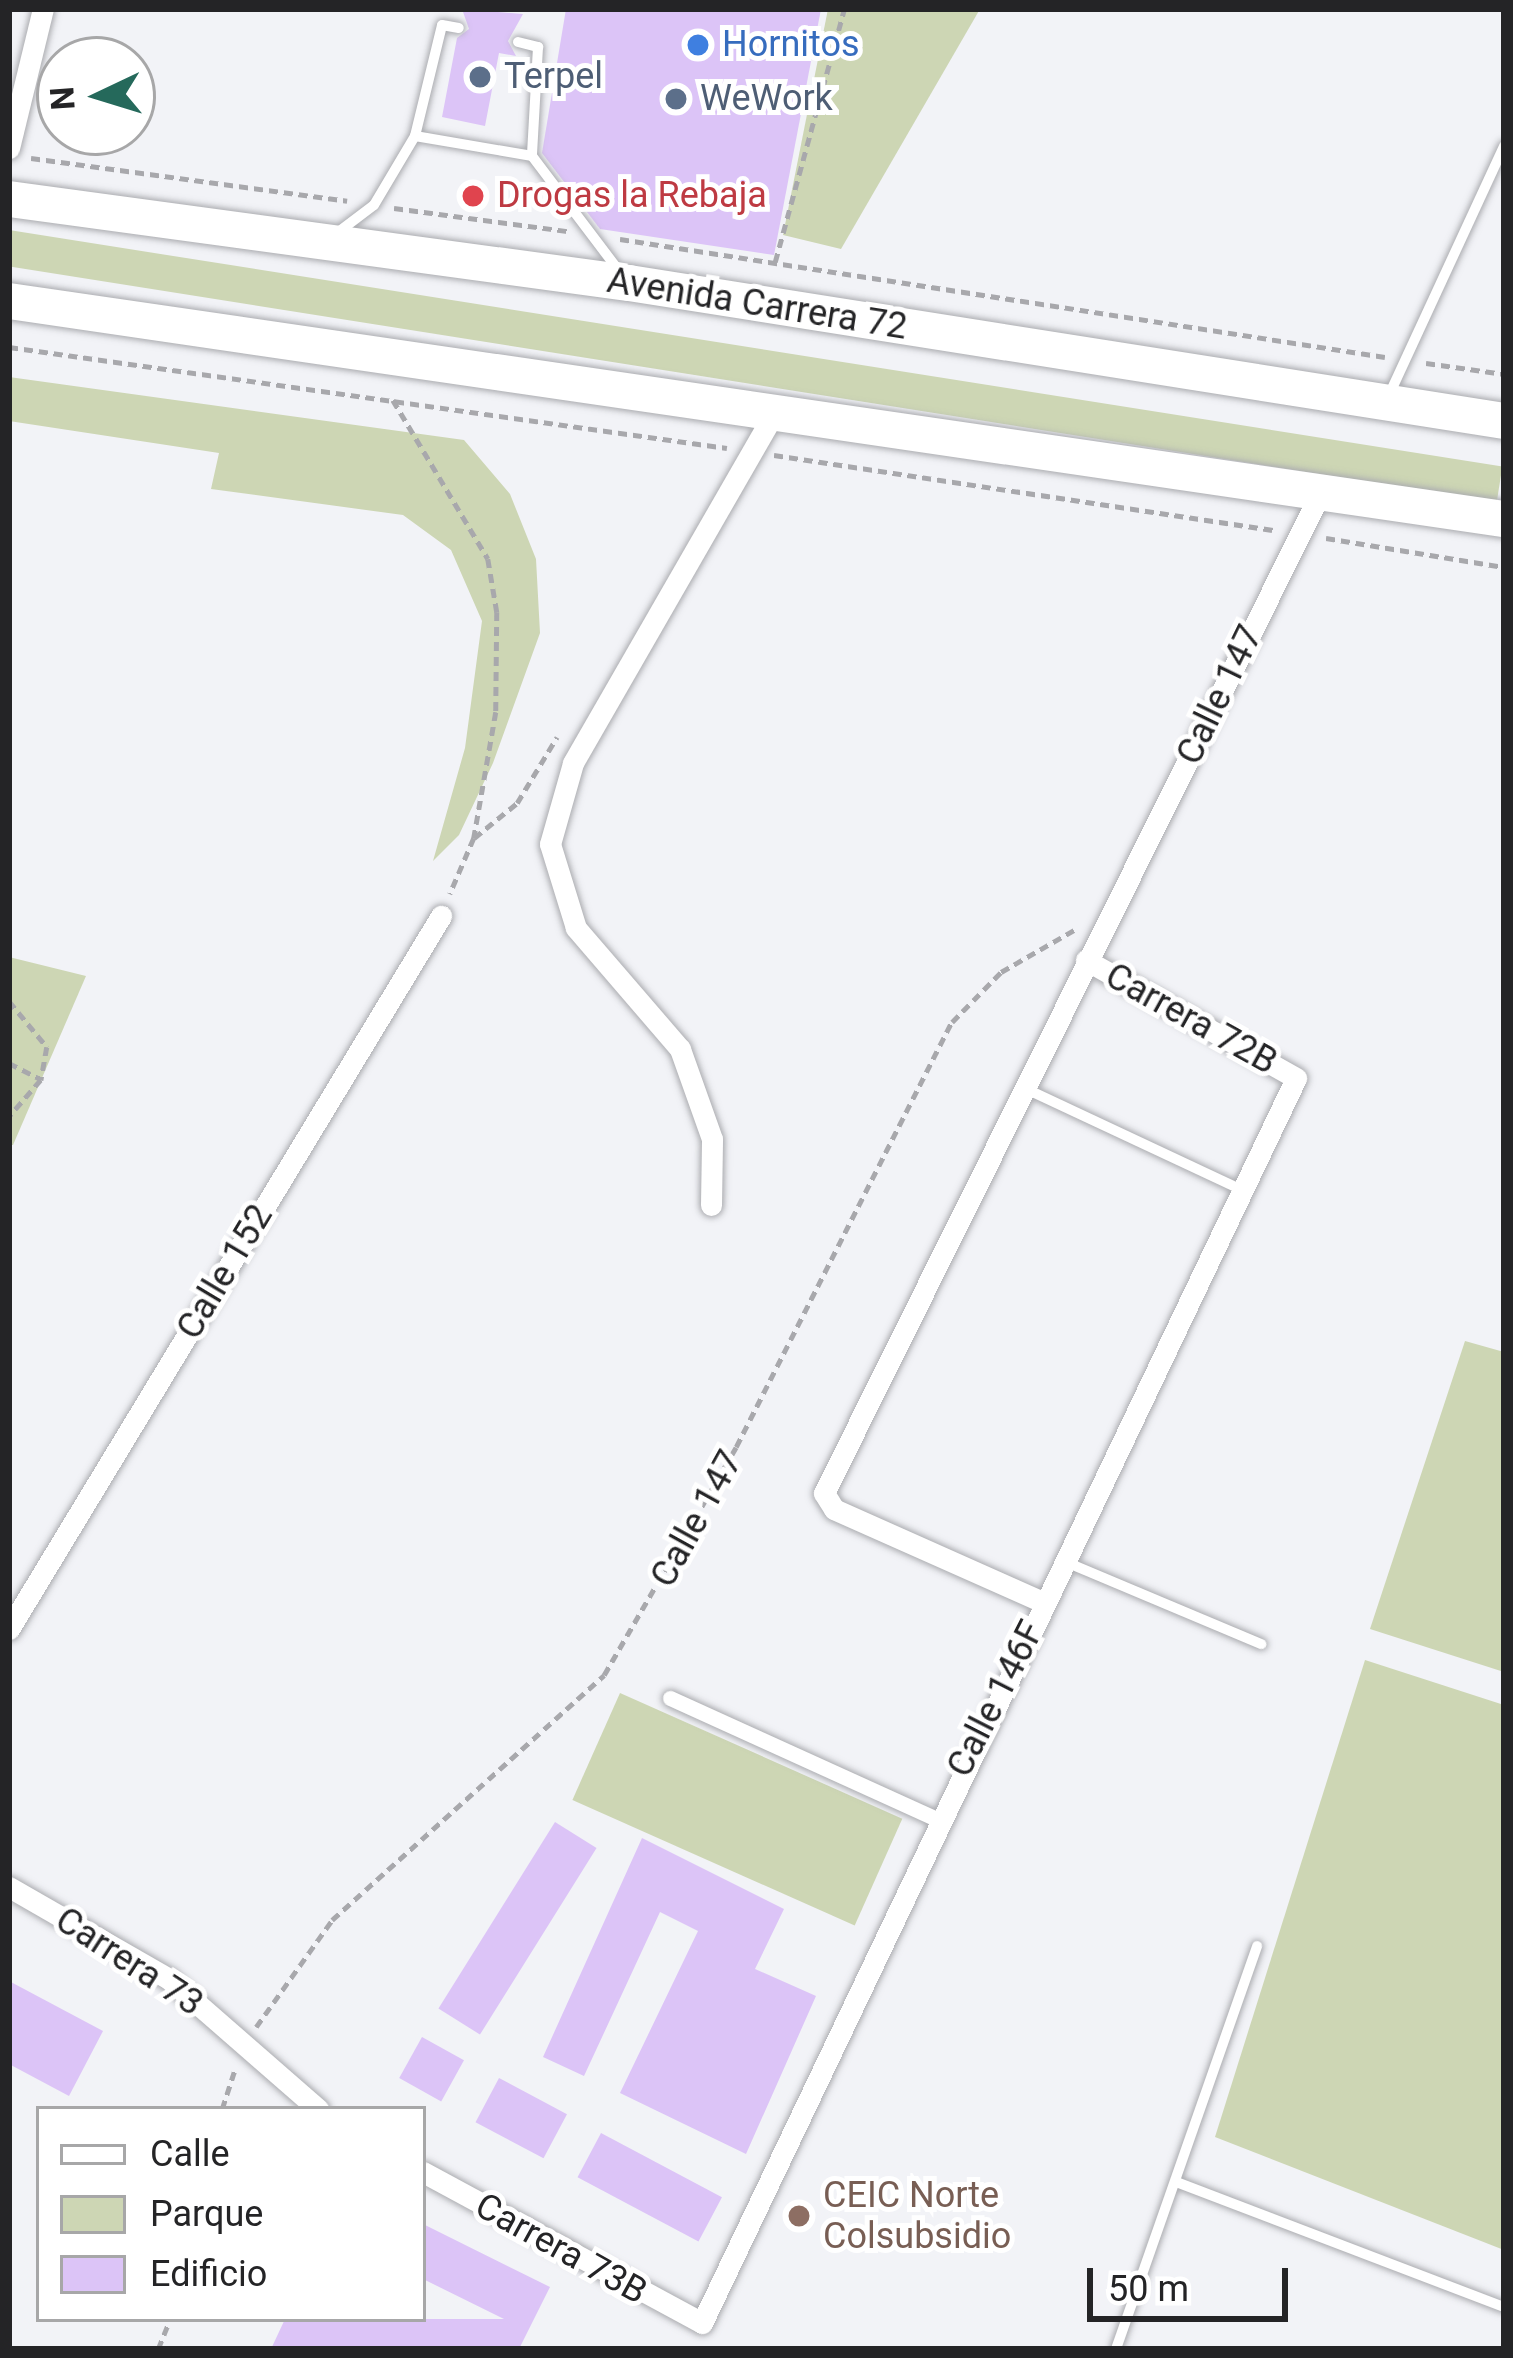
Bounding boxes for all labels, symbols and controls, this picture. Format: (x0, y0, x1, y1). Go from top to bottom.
place label: Hornitos (722, 23, 860, 67)
marker: Hornitos (685, 32, 711, 58)
north arrow (36, 36, 156, 156)
place label: Terpel (504, 55, 603, 99)
marker: Terpel (467, 64, 493, 90)
place label: WeWork (700, 77, 833, 121)
text: N (42, 85, 83, 111)
marker: WeWork (663, 86, 689, 112)
place label: Drogas la Rebaja (497, 174, 767, 218)
marker: Drogas la Rebaja (460, 183, 486, 209)
street label: Avenida Carrera 72 (604, 259, 910, 349)
street label: Calle 147 (1168, 618, 1272, 772)
street label: Carrera 72B (1098, 954, 1284, 1084)
street label: Calle 152 (168, 1197, 282, 1347)
street label: Calle 147 (642, 1443, 752, 1595)
street label: Calle 146F (938, 1614, 1054, 1784)
street label: Carrera 73 (47, 1899, 211, 2025)
legend (36, 2106, 426, 2322)
text: Calle (150, 2133, 230, 2175)
place label: CEIC Norte Colsubsidio (823, 2173, 1011, 2258)
street label: Carrera 73B (468, 2184, 654, 2314)
text: Parque (150, 2193, 263, 2235)
marker: CEIC Norte Colsubsidio (786, 2203, 812, 2229)
scale bar (1093, 2244, 1294, 2318)
text: Edificio (150, 2253, 267, 2295)
text: 50 m (1108, 2268, 1189, 2310)

